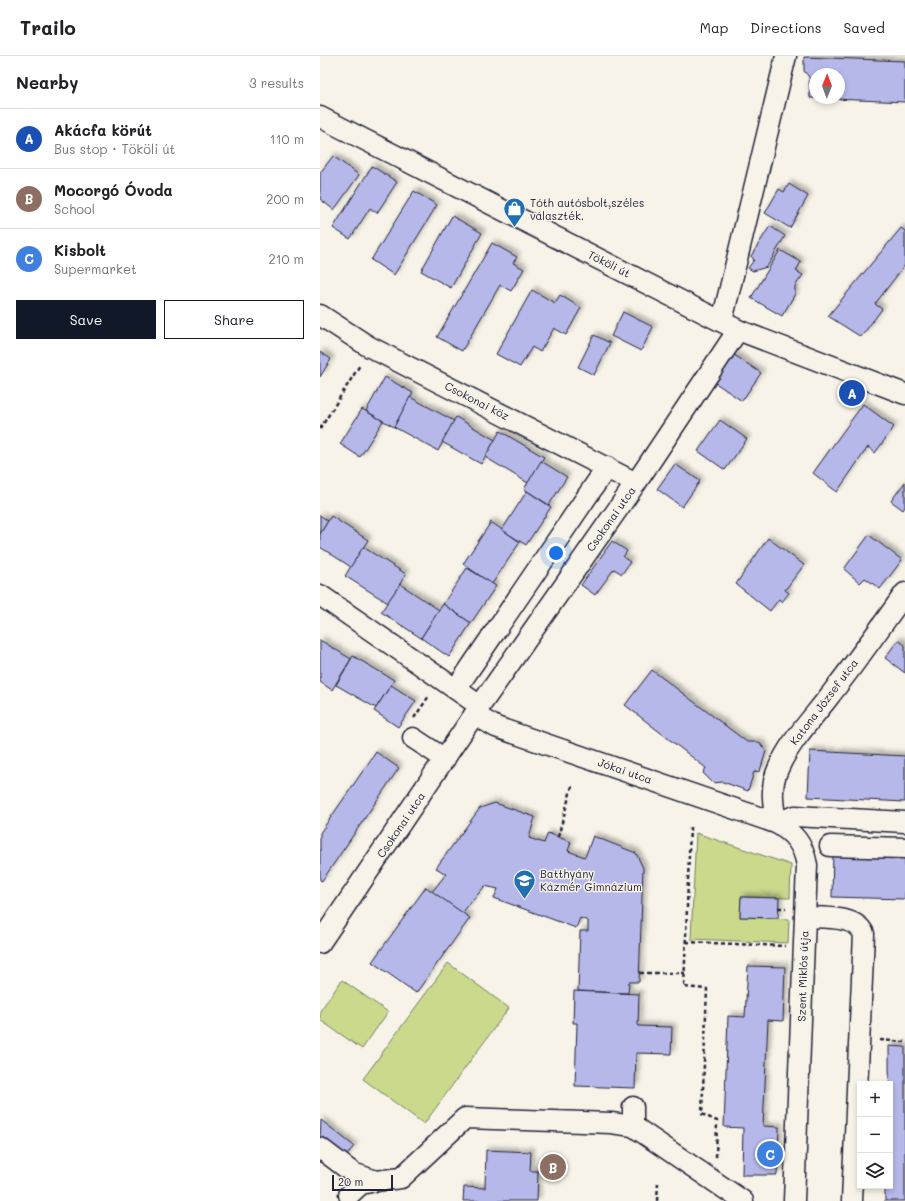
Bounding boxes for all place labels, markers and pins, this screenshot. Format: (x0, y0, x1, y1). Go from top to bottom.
place label: Tóth autósbolt,széles választék. (530, 195, 644, 223)
shop icon: Tóth autósbolt,széles választék. (501, 196, 527, 229)
pin: A (839, 378, 865, 408)
place label: Batthyány Kázmér Gimnázium (540, 866, 642, 894)
school or university icon: Batthyány Kázmér Gimnázium (511, 867, 537, 900)
pin: C (757, 1139, 783, 1169)
pin: B (540, 1152, 566, 1182)

